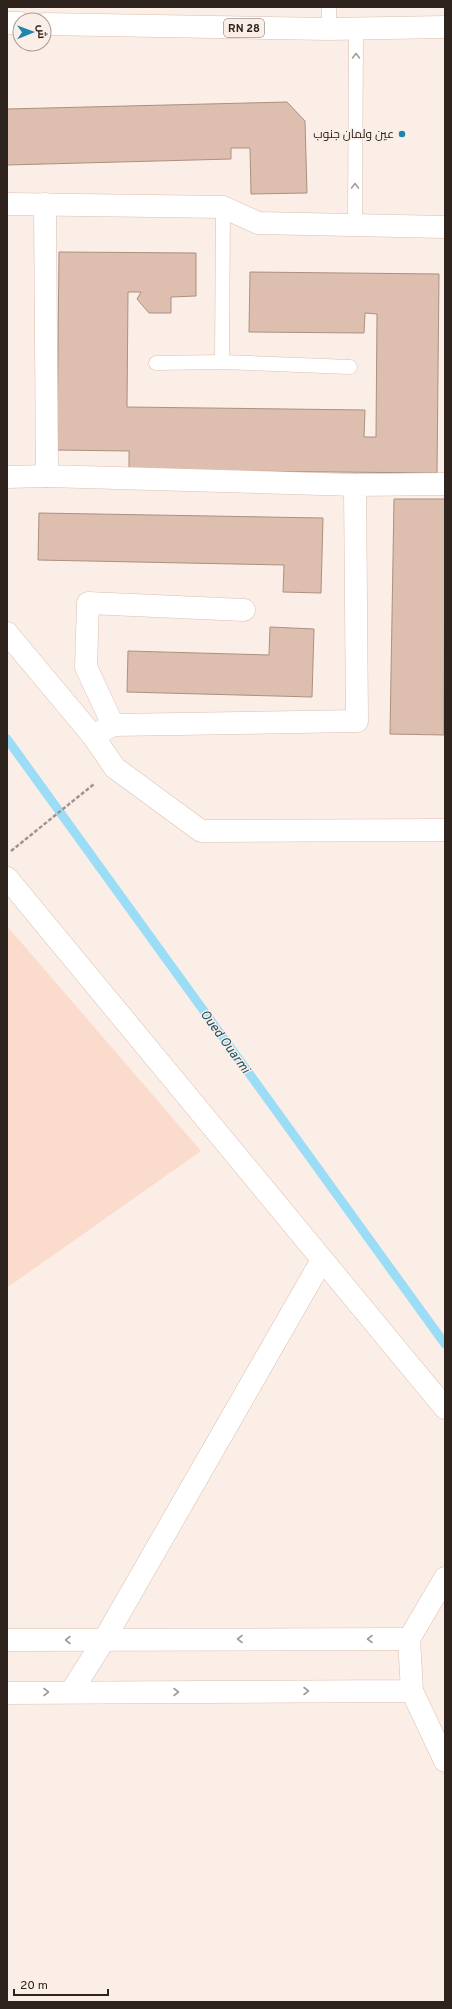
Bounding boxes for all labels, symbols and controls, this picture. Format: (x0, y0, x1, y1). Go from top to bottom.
north arrow (12, 12, 52, 52)
road number: RN 28 (224, 19, 264, 37)
text: ش (34, 25, 48, 39)
one-way arrow (352, 53, 360, 59)
place label: عين ولمان جنوب (313, 127, 394, 143)
marker: عين ولمان جنوب (397, 129, 407, 139)
one-way arrow (351, 183, 359, 189)
water label: Oued Ouarmi (196, 1007, 253, 1078)
one-way arrow (237, 1635, 243, 1643)
one-way arrow (367, 1635, 373, 1643)
one-way arrow (65, 1636, 71, 1644)
one-way arrow (303, 1687, 309, 1695)
one-way arrow (43, 1688, 49, 1697)
one-way arrow (173, 1688, 179, 1696)
scale bar (14, 1971, 108, 1997)
text: 20 m (20, 1978, 48, 1994)

